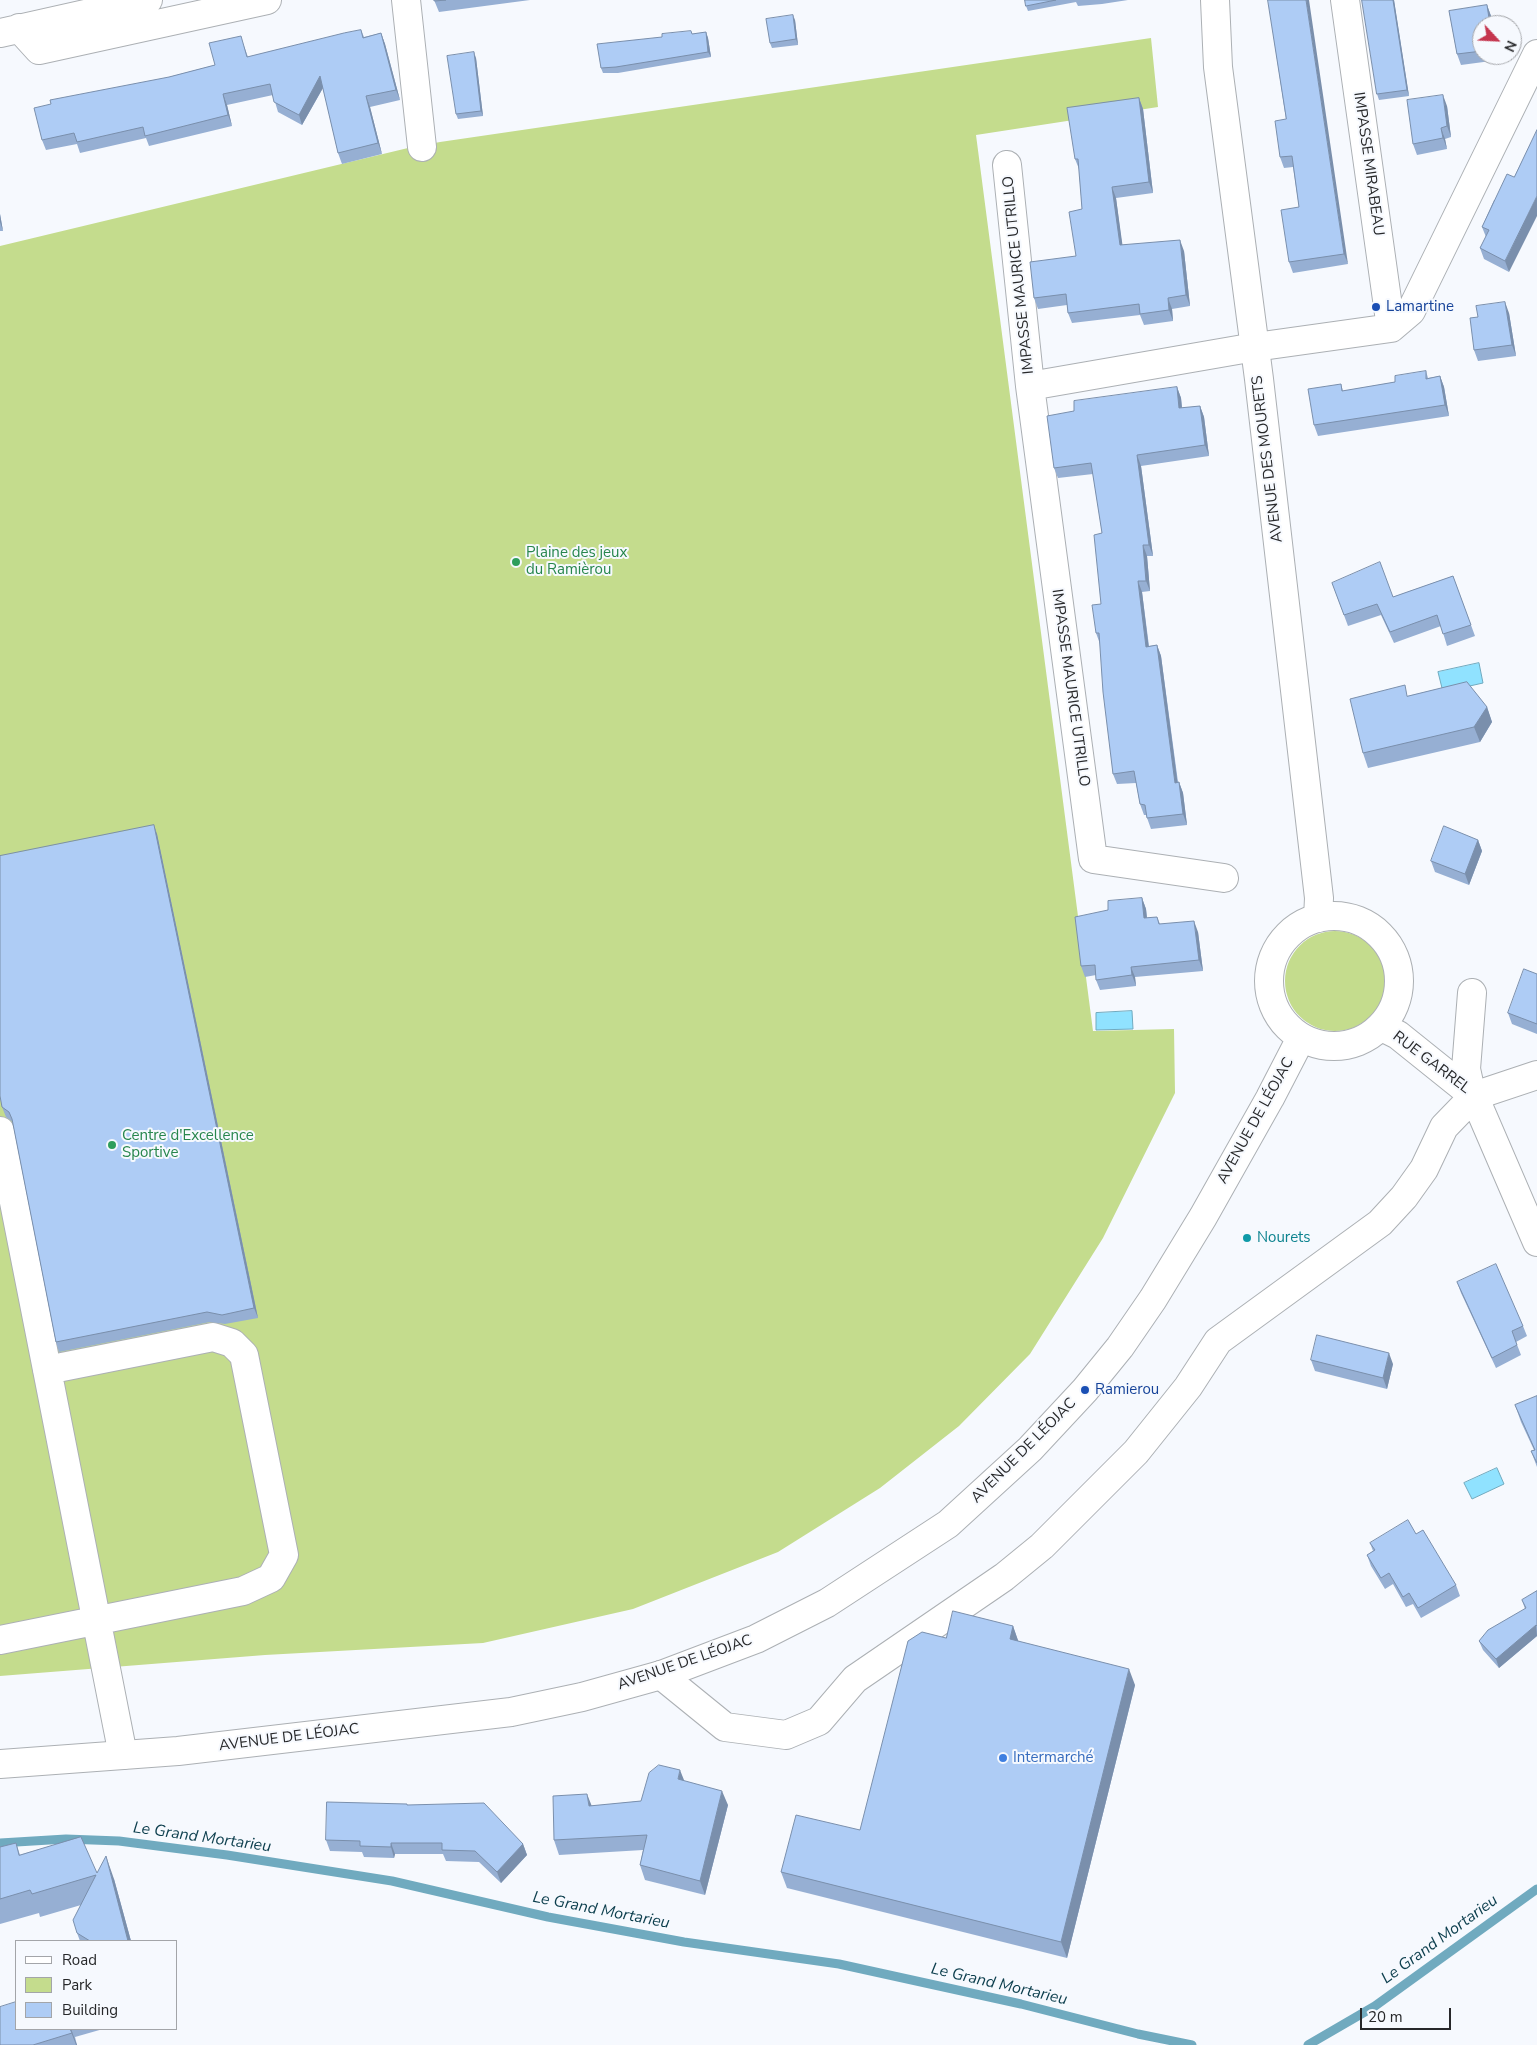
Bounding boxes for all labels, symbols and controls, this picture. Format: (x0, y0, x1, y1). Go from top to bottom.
north arrow (1472, 15, 1522, 65)
text: N (1499, 37, 1521, 55)
street label: IMPASSE MIRABEAU (1349, 91, 1387, 237)
street label: IMPASSE MAURICE UTRILLO (1000, 175, 1038, 375)
place label: Lamartine (1386, 298, 1454, 316)
marker: Lamartine (1370, 301, 1382, 313)
street label: AVENUE DES MOURETS (1249, 374, 1287, 544)
place label: Plaine des jeux du Ramièrou (526, 544, 627, 579)
marker: Plaine des jeux du Ramièrou (510, 556, 522, 568)
street label: IMPASSE MAURICE UTRILLO (1047, 588, 1093, 788)
street label: RUE GARREL (1389, 1028, 1473, 1098)
street label: AVENUE DE LÉOJAC (1214, 1055, 1298, 1187)
place label: Centre d'Excellence Sportive (122, 1127, 254, 1162)
marker: Centre d'Excellence Sportive (106, 1139, 118, 1151)
place label: Nourets (1257, 1229, 1311, 1247)
marker: Nourets (1241, 1232, 1253, 1244)
place label: Ramierou (1095, 1381, 1159, 1399)
marker: Ramierou (1079, 1384, 1091, 1396)
street label: AVENUE DE LÉOJAC (968, 1395, 1080, 1507)
street label: AVENUE DE LÉOJAC (615, 1632, 755, 1694)
street label: AVENUE DE LÉOJAC (218, 1720, 360, 1756)
place label: Intermarché (1013, 1749, 1093, 1767)
marker: Intermarché (997, 1752, 1009, 1764)
water label: Le Grand Mortarieu (132, 1819, 272, 1857)
water label: Le Grand Mortarieu (531, 1888, 671, 1934)
water label: Le Grand Mortarieu (1378, 1891, 1502, 1989)
legend (15, 1940, 178, 2030)
text: Road (62, 1950, 97, 1970)
water label: Le Grand Mortarieu (929, 1960, 1069, 2010)
text: Park (62, 1975, 92, 1995)
scale bar (1362, 1998, 1453, 2030)
text: Building (62, 2000, 118, 2020)
text: 20 m (1368, 2007, 1403, 2027)

